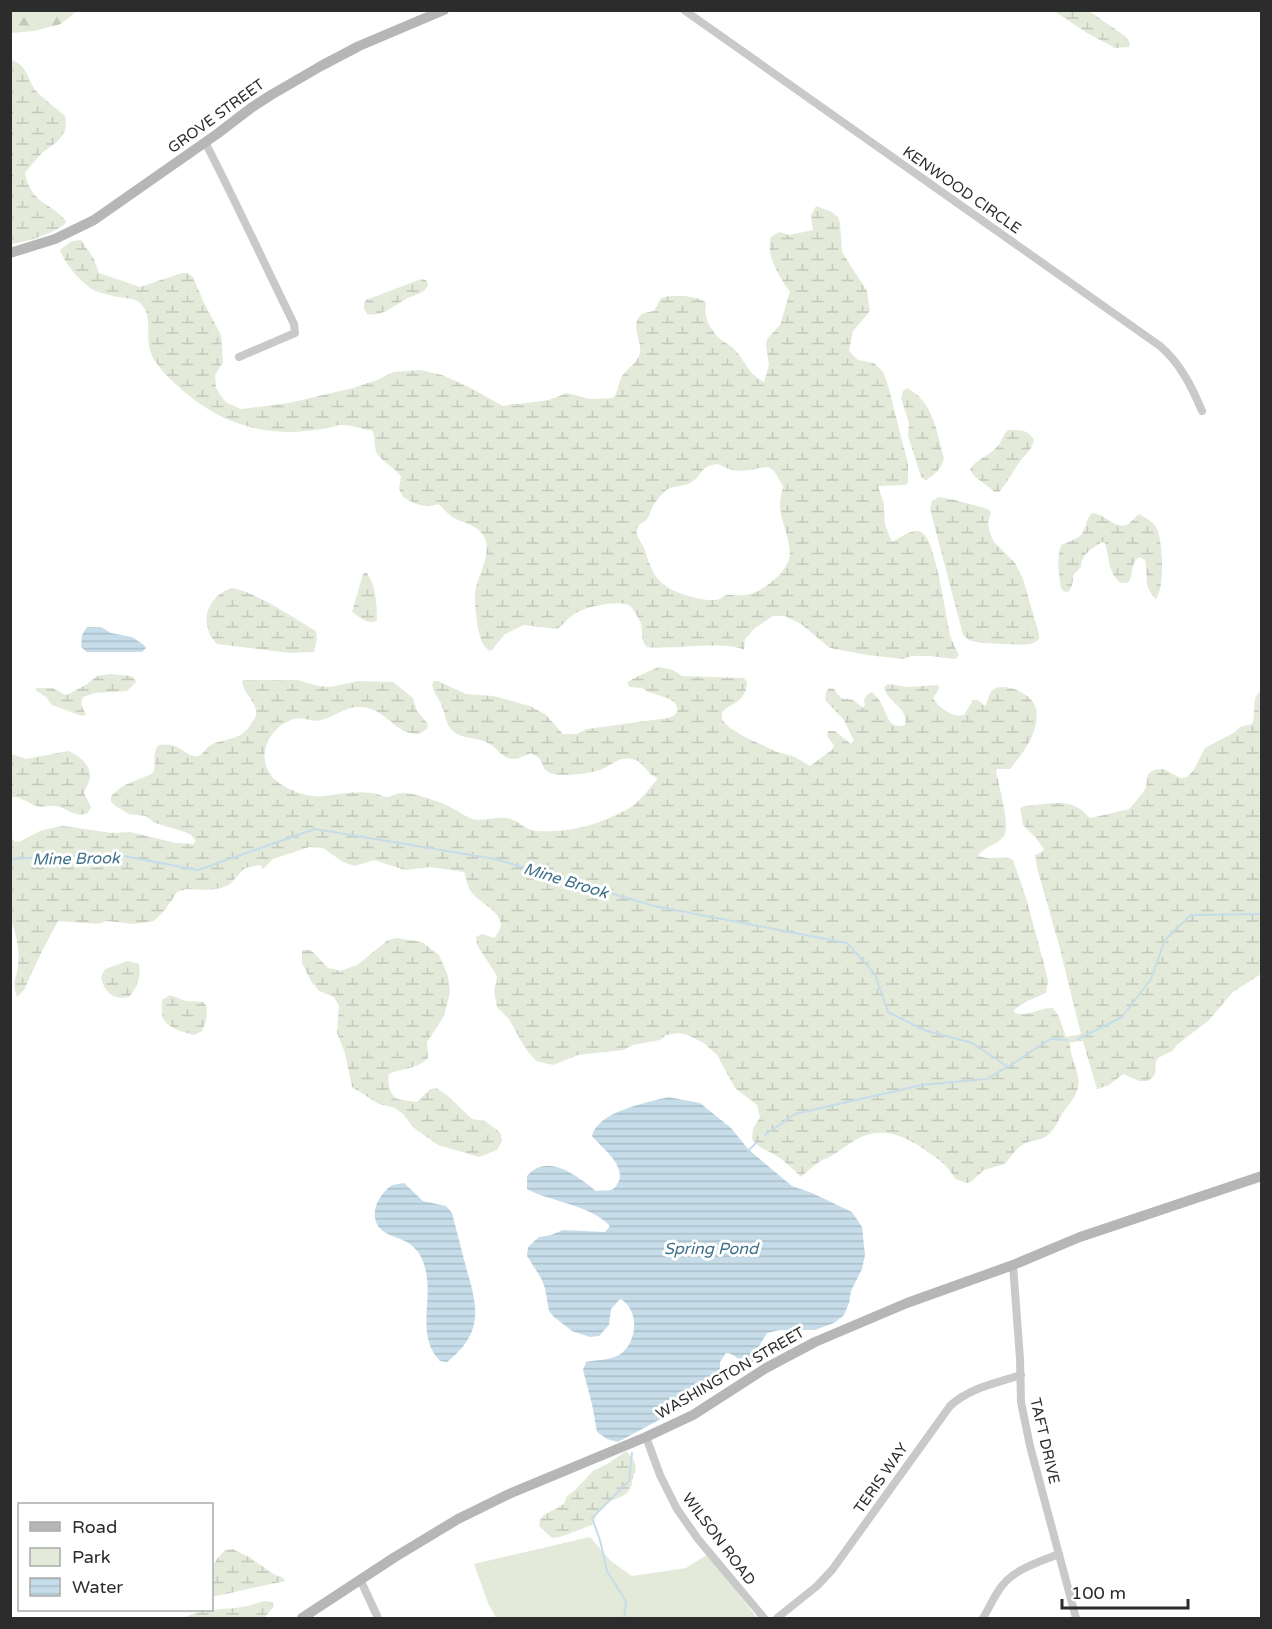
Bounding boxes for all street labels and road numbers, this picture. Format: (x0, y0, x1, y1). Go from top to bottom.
street label: GROVE STREET (164, 75, 268, 157)
street label: KENWOOD CIRCLE (899, 142, 1025, 238)
street label: WASHINGTON STREET (653, 1323, 807, 1423)
street label: TAFT DRIVE (1026, 1396, 1064, 1486)
street label: TERIS WAY (850, 1439, 912, 1517)
street label: WILSON ROAD (679, 1489, 759, 1589)

